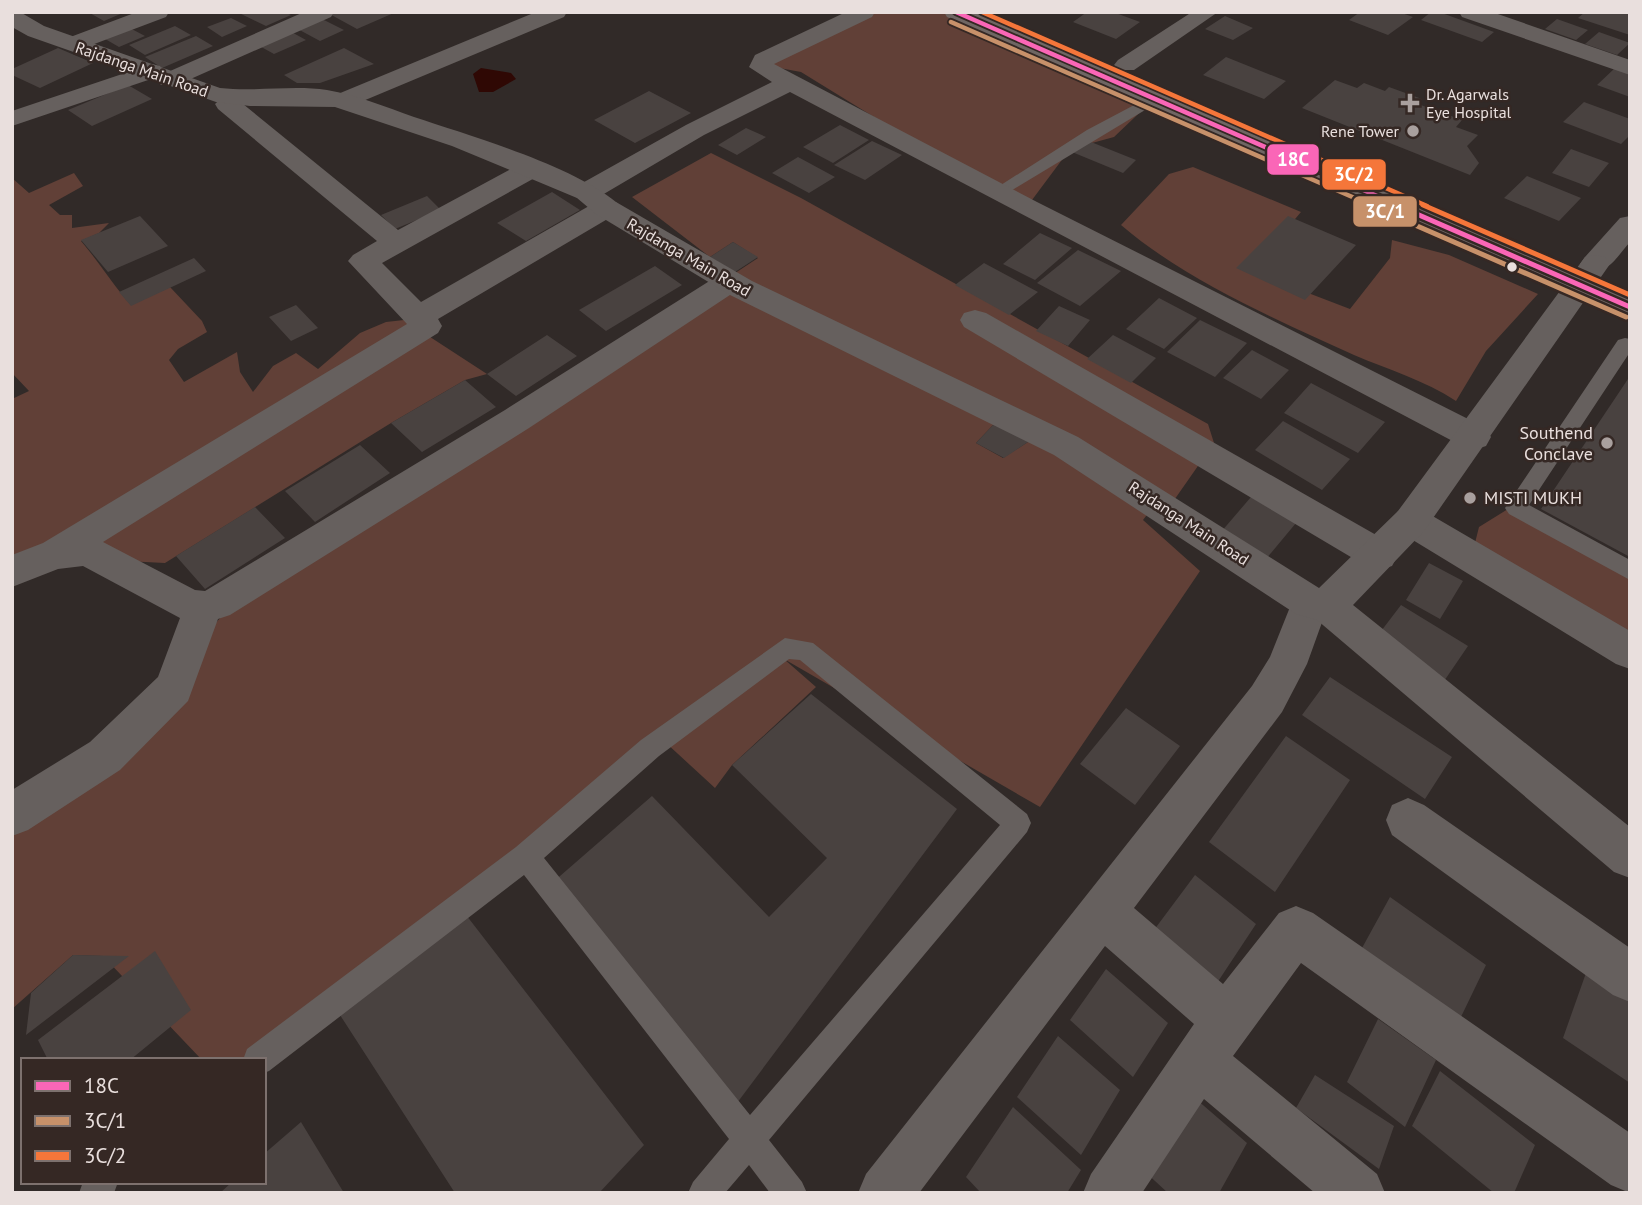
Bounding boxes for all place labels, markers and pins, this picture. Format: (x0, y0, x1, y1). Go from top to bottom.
place label: Dr. Agarwals Eye Hospital (1426, 84, 1512, 122)
marker: Dr. Agarwals Eye Hospital (1400, 93, 1420, 113)
place label: Rene Tower (1321, 121, 1400, 141)
marker: Rene Tower (1405, 123, 1421, 139)
unlabelled marker (1505, 260, 1519, 274)
place label: Southend Conclave (1519, 421, 1593, 465)
marker: Southend Conclave (1599, 435, 1615, 451)
place label: MISTI MUKH (1484, 486, 1582, 509)
marker: MISTI MUKH (1462, 490, 1478, 506)

